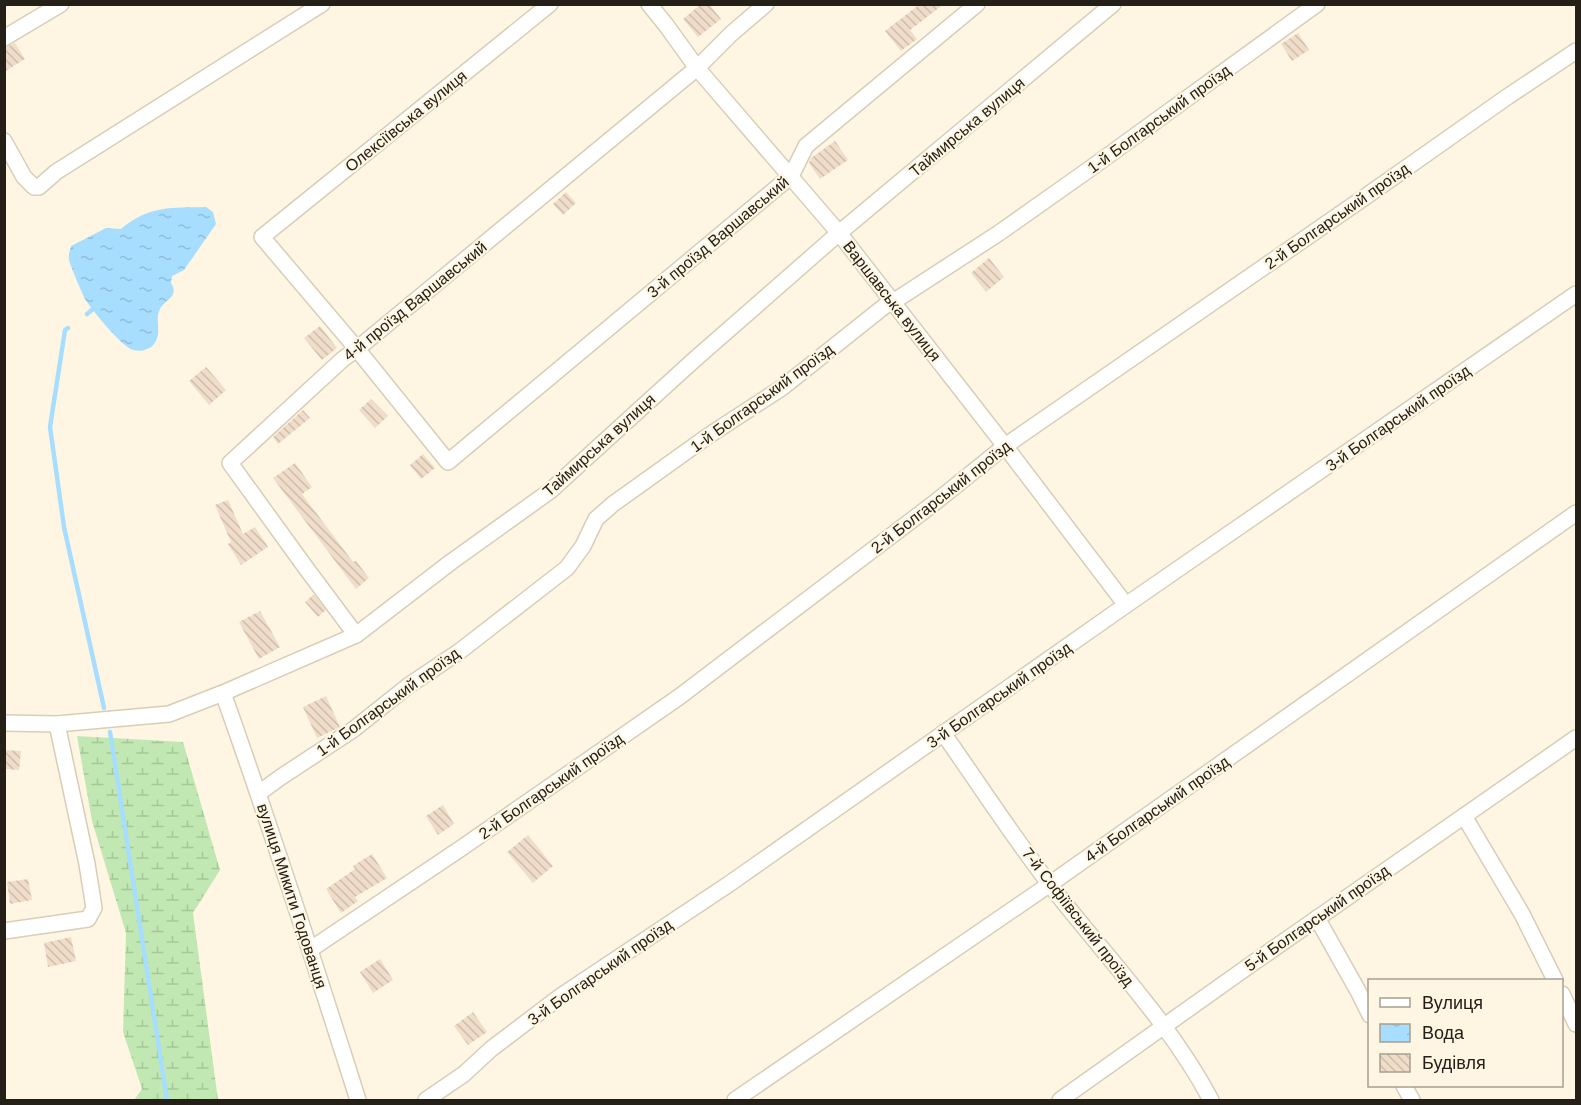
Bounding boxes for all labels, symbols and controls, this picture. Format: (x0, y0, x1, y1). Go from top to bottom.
street label: 1-й Болгарський проїзд (1084, 61, 1234, 176)
street label: Олексіївська вулиця (342, 67, 470, 175)
street label: Таймирська вулиця (906, 74, 1028, 180)
street label: 2-й Болгарський проїзд (1262, 159, 1413, 272)
street label: 3-й проїзд Варшавський (644, 173, 792, 301)
street label: 4-й проїзд Варшавський (340, 238, 490, 364)
street label: Варшавська вулиця (840, 238, 944, 364)
street label: 1-й Болгарський проїзд (687, 340, 837, 455)
street label: 3-й Болгарський проїзд (1323, 361, 1474, 474)
street label: Таймирська вулиця (540, 390, 658, 500)
street label: 2-й Болгарський проїзд (868, 437, 1015, 557)
street label: 3-й Болгарський проїзд (924, 638, 1075, 751)
street label: 1-й Болгарський проїзд (313, 644, 463, 759)
street label: 2-й Болгарський проїзд (476, 729, 627, 842)
street label: 4-й Болгарський проїзд (1082, 752, 1233, 865)
street label: вулиця Микити Годованця (254, 801, 330, 991)
street label: 7-й Софіївський проїзд (1019, 845, 1138, 990)
street label: 5-й Болгарський проїзд (1242, 861, 1393, 974)
street label: 3-й Болгарський проїзд (525, 915, 676, 1028)
legend (1368, 979, 1563, 1087)
text: Вулиця (1422, 993, 1483, 1013)
text: Вода (1422, 1023, 1465, 1043)
text: Будівля (1422, 1053, 1486, 1073)

